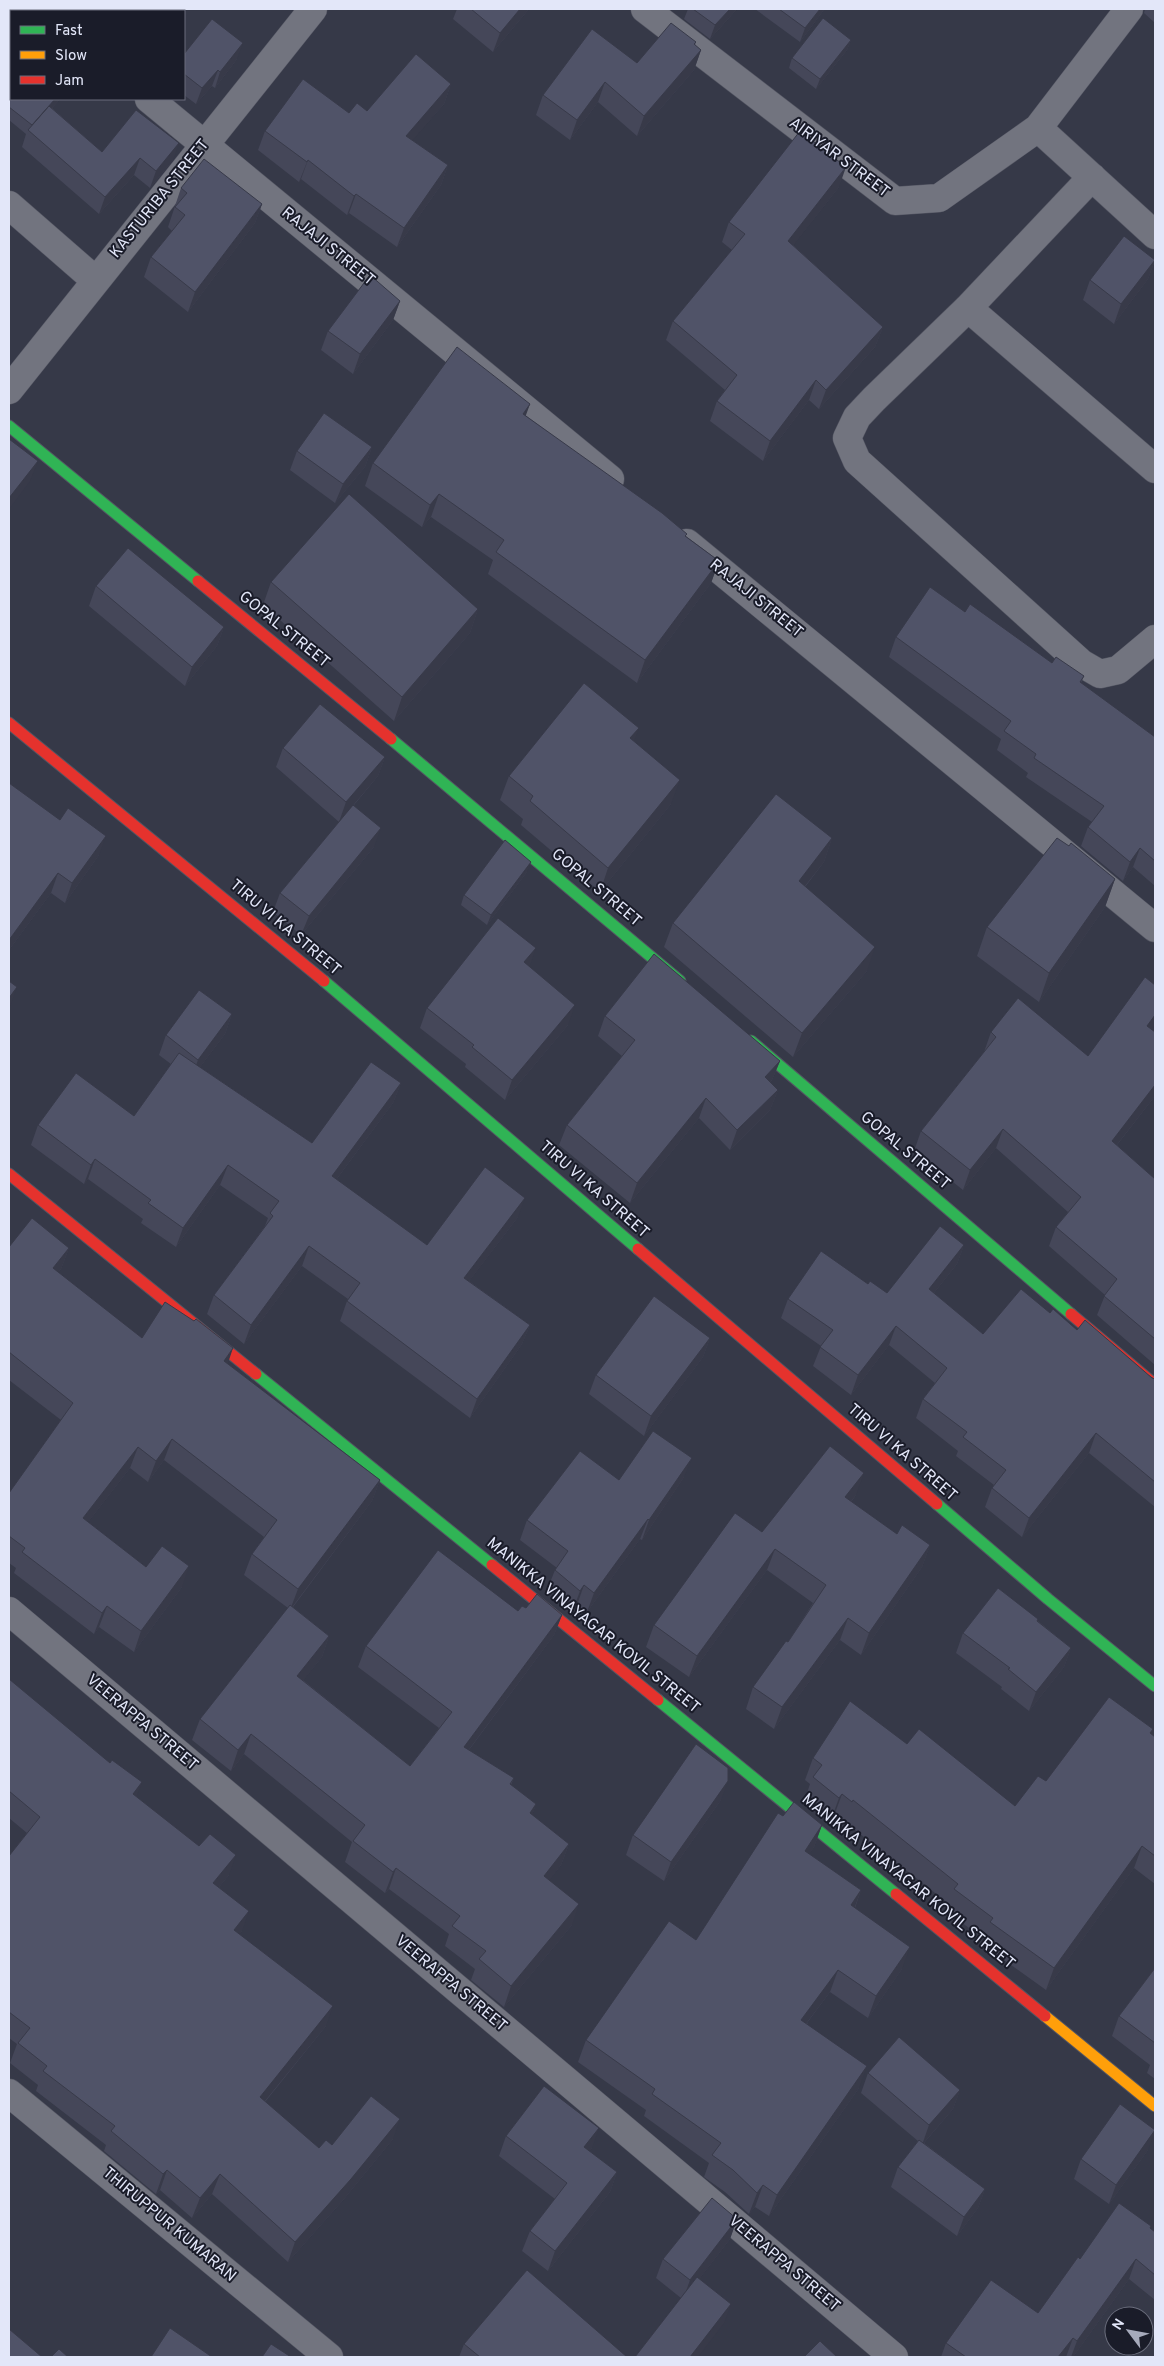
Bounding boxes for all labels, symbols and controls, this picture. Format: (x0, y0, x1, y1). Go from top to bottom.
legend (10, 10, 185, 100)
text: Fast (55, 22, 83, 41)
text: Slow (55, 47, 87, 66)
text: Jam (55, 72, 84, 91)
street label: AIRIYAR STREET (785, 114, 893, 202)
street label: KASTURIBA STREET (106, 135, 214, 263)
street label: RAJAJI STREET (277, 203, 379, 291)
street label: RAJAJI STREET (705, 555, 807, 643)
street label: GOPAL STREET (234, 587, 334, 673)
street label: GOPAL STREET (547, 844, 645, 932)
street label: TIRU VI KA STREET (225, 876, 345, 980)
street label: GOPAL STREET (856, 1107, 954, 1195)
street label: TIRU VI KA STREET (535, 1137, 653, 1243)
street label: TIRU VI KA STREET (843, 1400, 961, 1506)
street label: MANIKKA VINAYAGAR KOVIL STREET (482, 1534, 704, 1718)
street label: VEERAPPA STREET (82, 1670, 202, 1776)
street label: MANIKKA VINAYAGAR KOVIL STREET (797, 1790, 1019, 1974)
street label: VEERAPPA STREET (391, 1931, 511, 2037)
street label: THIRUPPUR KUMARAN (98, 2163, 240, 2287)
street label: VEERAPPA STREET (724, 2211, 844, 2317)
north arrow (1104, 2306, 1154, 2356)
text: N (1109, 2316, 1129, 2334)

